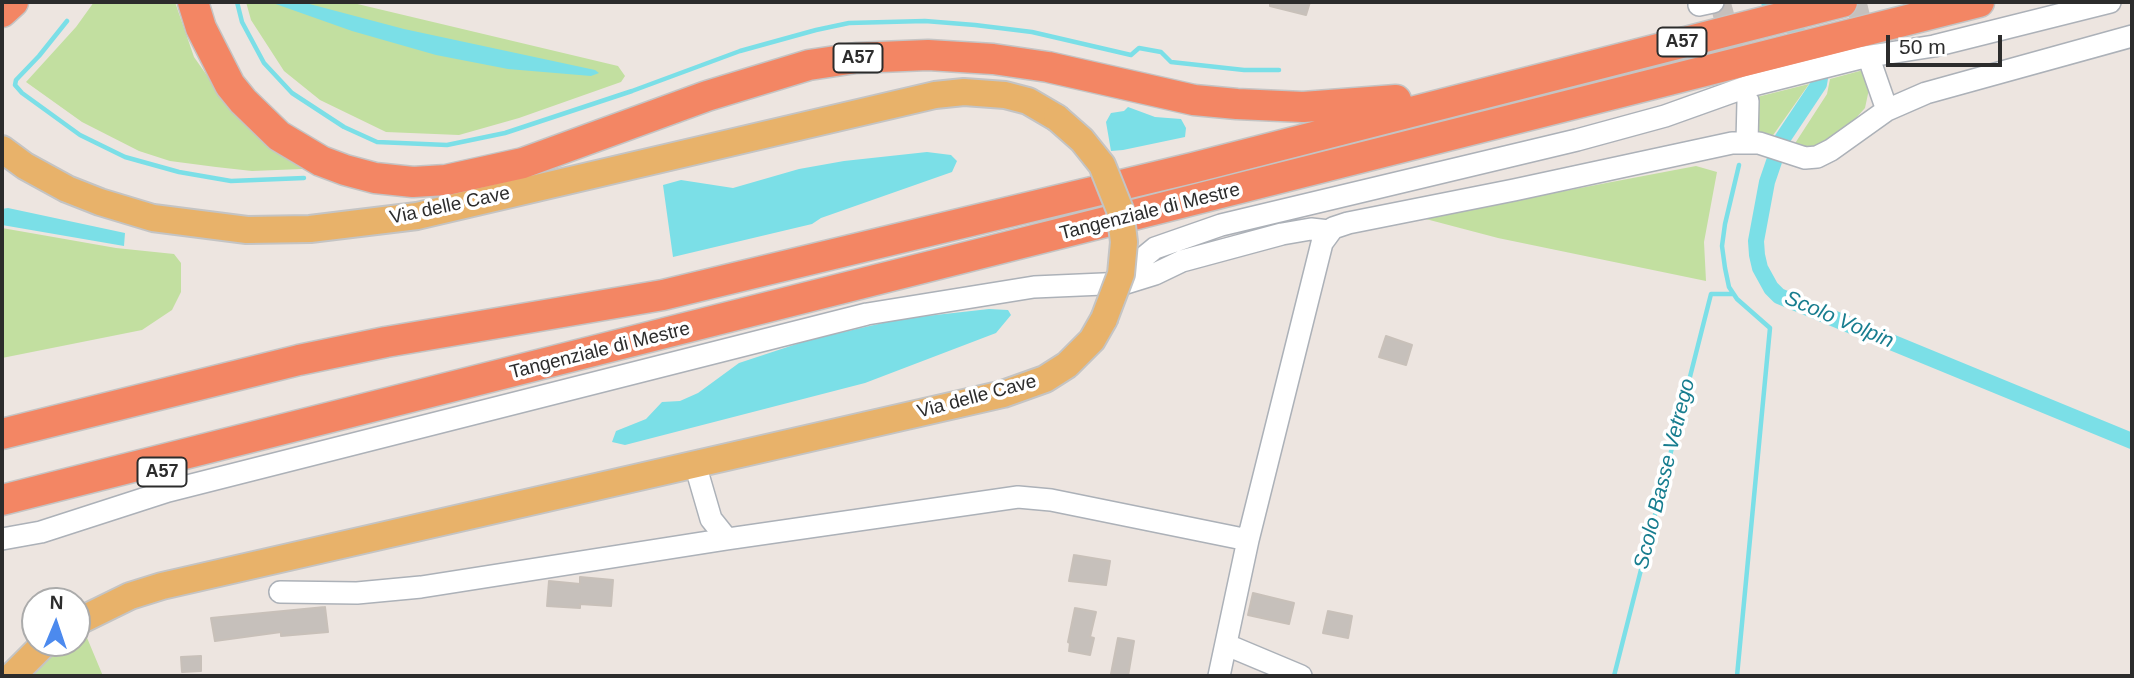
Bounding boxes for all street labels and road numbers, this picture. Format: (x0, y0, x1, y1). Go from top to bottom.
road number: A57 (1658, 28, 1706, 56)
road number: A57 (834, 44, 882, 72)
street label: Tangenziale di Mestre (1058, 179, 1242, 245)
street label: Via delle Cave (388, 182, 512, 230)
street label: Tangenziale di Mestre (508, 318, 692, 384)
street label: Via delle Cave (915, 370, 1039, 424)
road number: A57 (138, 458, 186, 486)

